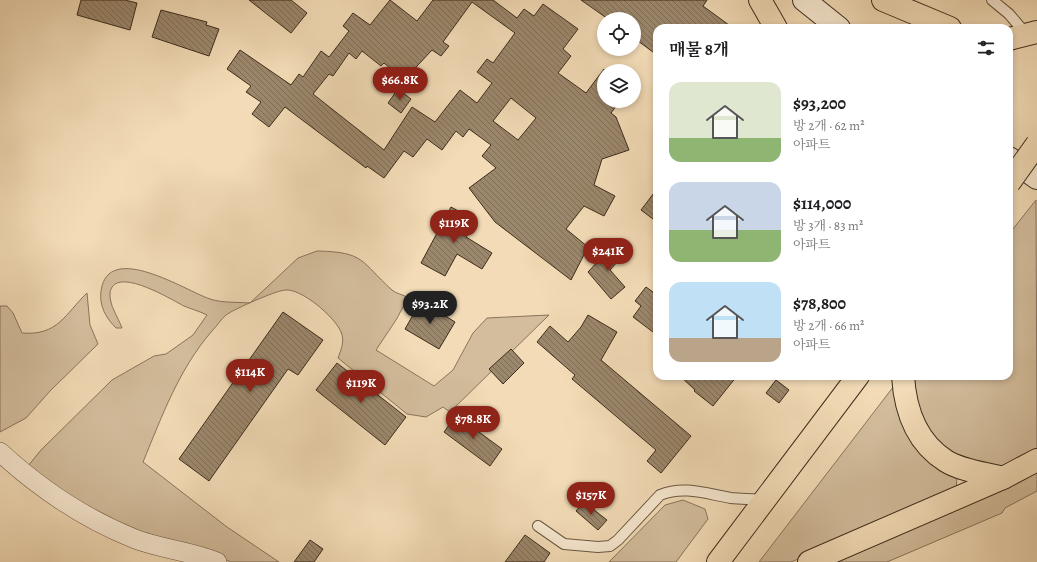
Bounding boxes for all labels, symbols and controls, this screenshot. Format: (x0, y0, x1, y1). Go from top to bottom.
map controls (597, 12, 641, 108)
button: locate (597, 12, 641, 56)
icon: filters (975, 37, 997, 59)
text: 매물 8개 (669, 38, 729, 61)
button: layers (597, 64, 641, 108)
pin: $66.8K (367, 67, 433, 101)
text: $66.8K (382, 71, 418, 88)
text: $93,200 (793, 92, 846, 115)
icon: home (701, 98, 749, 146)
text: 방 2개 · 62 m² (793, 117, 864, 134)
text: 아파트 (793, 136, 831, 153)
text: $114,000 (793, 192, 851, 215)
icon: home (701, 198, 749, 246)
pin: $119K (426, 210, 482, 244)
text: $119K (439, 214, 469, 231)
text: 방 3개 · 83 m² (793, 217, 863, 234)
text: 아파트 (793, 236, 831, 253)
pin: $241K (580, 238, 636, 272)
text: $241K (592, 242, 624, 259)
pin: $93.2K (397, 291, 463, 325)
text: $78,800 (793, 292, 846, 315)
text: $93.2K (412, 295, 448, 312)
icon: home (701, 298, 749, 346)
text: 방 2개 · 66 m² (793, 317, 864, 334)
text: 아파트 (793, 336, 831, 353)
pin: $114K (222, 359, 278, 393)
text: $114K (235, 363, 265, 380)
pin: $119K (333, 370, 389, 404)
text: $119K (346, 374, 376, 391)
pin: $78.8K (440, 406, 506, 440)
text: $78.8K (455, 410, 491, 427)
pin: $157K (563, 482, 619, 516)
text: $157K (576, 486, 606, 503)

